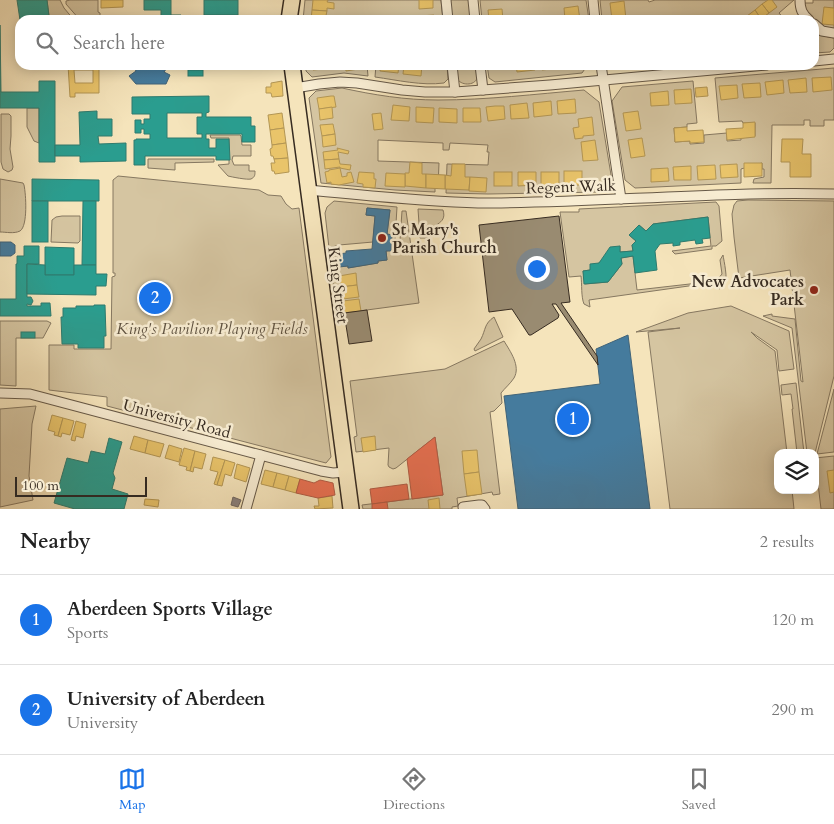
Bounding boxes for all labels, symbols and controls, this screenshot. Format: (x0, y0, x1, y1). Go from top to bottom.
search box (15, 15, 819, 70)
icon: search (33, 29, 61, 57)
text: Search here (73, 30, 165, 56)
street label: Regent Walk (526, 174, 617, 200)
place label: St Mary's Parish Church (392, 219, 497, 259)
marker: St Mary's Parish Church (376, 232, 388, 244)
street label: King Street (322, 245, 354, 325)
your location (524, 256, 550, 282)
place label: New Advocates Park (691, 271, 804, 311)
pin: 2 (139, 279, 171, 317)
marker: New Advocates Park (808, 284, 820, 296)
park label: King's Pavilion Playing Fields (116, 318, 308, 340)
street label: University Road (120, 394, 234, 444)
pin: 1 (557, 400, 589, 438)
map controls (774, 449, 819, 494)
button: layers (774, 449, 819, 494)
scale bar (15, 474, 148, 497)
text: 100 m (22, 476, 59, 495)
text: Nearby (20, 527, 91, 556)
text: 2 results (760, 531, 814, 553)
text: Aberdeen Sports Village (67, 596, 273, 622)
text: 1 (32, 609, 40, 631)
text: 120 m (772, 609, 814, 631)
text: Sports (67, 622, 108, 644)
text: University of Aberdeen (67, 686, 265, 712)
text: 2 (32, 699, 40, 721)
text: 290 m (772, 699, 814, 721)
text: University (67, 712, 138, 734)
tab: Map (118, 765, 146, 814)
tab: Directions (383, 765, 445, 814)
tab: Saved (682, 765, 716, 814)

